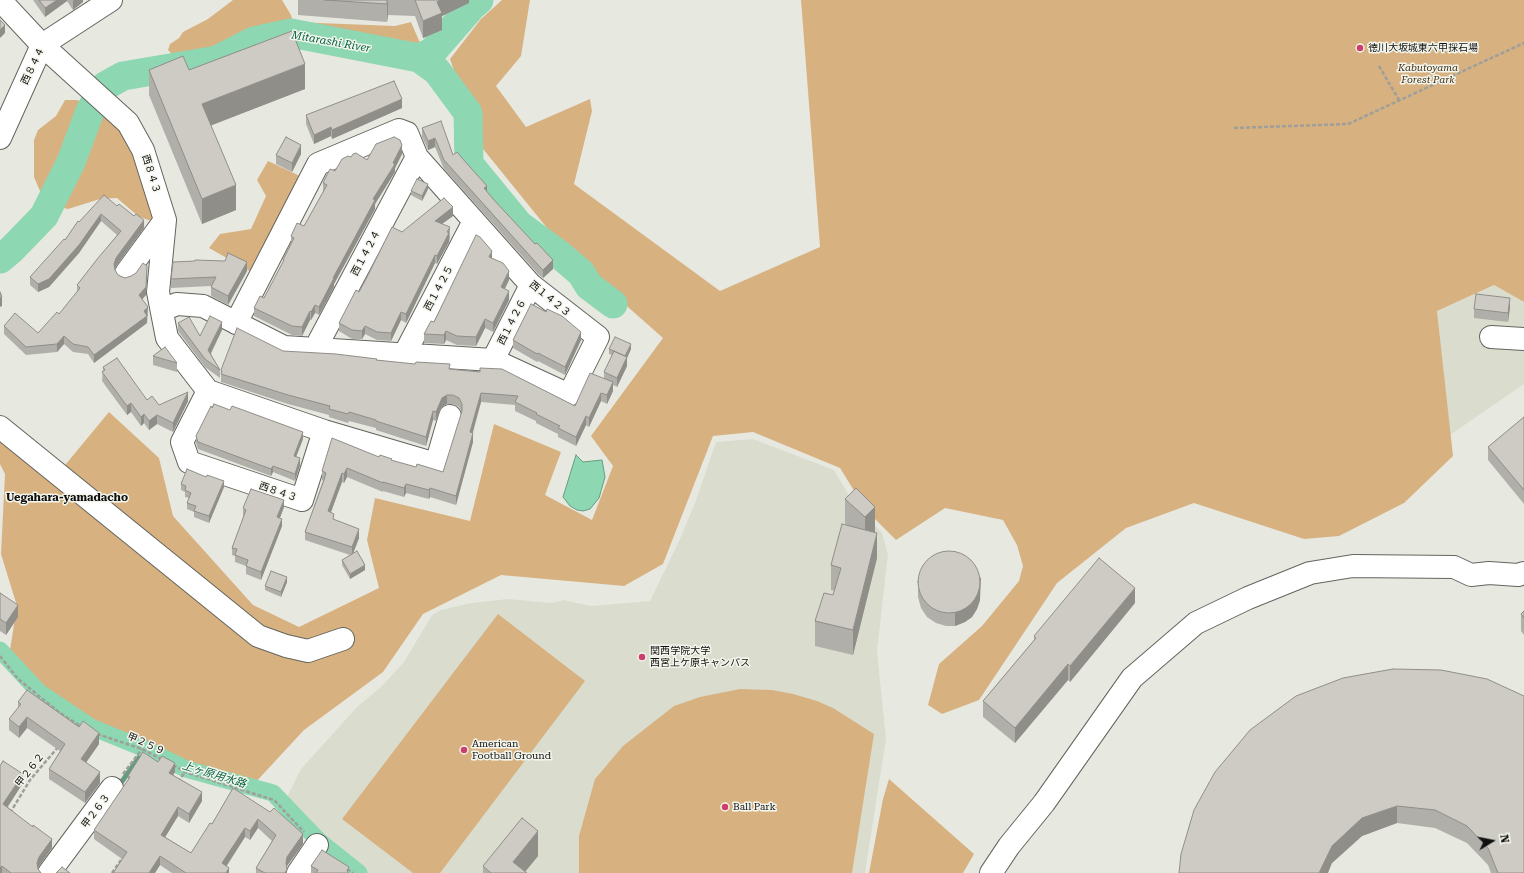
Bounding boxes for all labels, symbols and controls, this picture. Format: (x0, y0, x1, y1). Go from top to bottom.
water label: Mitarashi River (290, 29, 372, 55)
place label: 徳川大坂城東六甲採石場 (1368, 42, 1478, 54)
marker: 徳川大坂城東六甲採石場 (1355, 43, 1365, 53)
street label: 西８４４ (19, 45, 47, 87)
park label: Kabutoyama Forest Park (1398, 62, 1458, 86)
street label: 西８４３ (139, 153, 163, 195)
street label: 西１４２４ (349, 228, 383, 278)
street label: 西１４２５ (422, 263, 456, 313)
street label: 西１４２３ (527, 279, 573, 319)
street label: 西１４２６ (495, 297, 529, 347)
street label: 西８４３ (257, 480, 299, 504)
district label: Uegahara-yamadacho (6, 491, 128, 505)
place label: 関西学院大学 西宮上ケ原キャンパス (650, 645, 750, 668)
marker: 関西学院大学 西宮上ケ原キャンパス (637, 652, 647, 662)
street label: 甲２５９ (125, 730, 167, 758)
place label: American Football Ground (472, 738, 551, 762)
marker: American Football Ground (459, 745, 469, 755)
street label: 甲２６２ (13, 751, 47, 789)
water label: 上ヶ原用水路 (181, 759, 247, 791)
street label: 甲２６３ (79, 791, 113, 831)
place label: Ball Park (733, 801, 776, 813)
marker: Ball Park (720, 802, 730, 812)
north arrow (1472, 821, 1512, 861)
text: N (1497, 834, 1511, 844)

